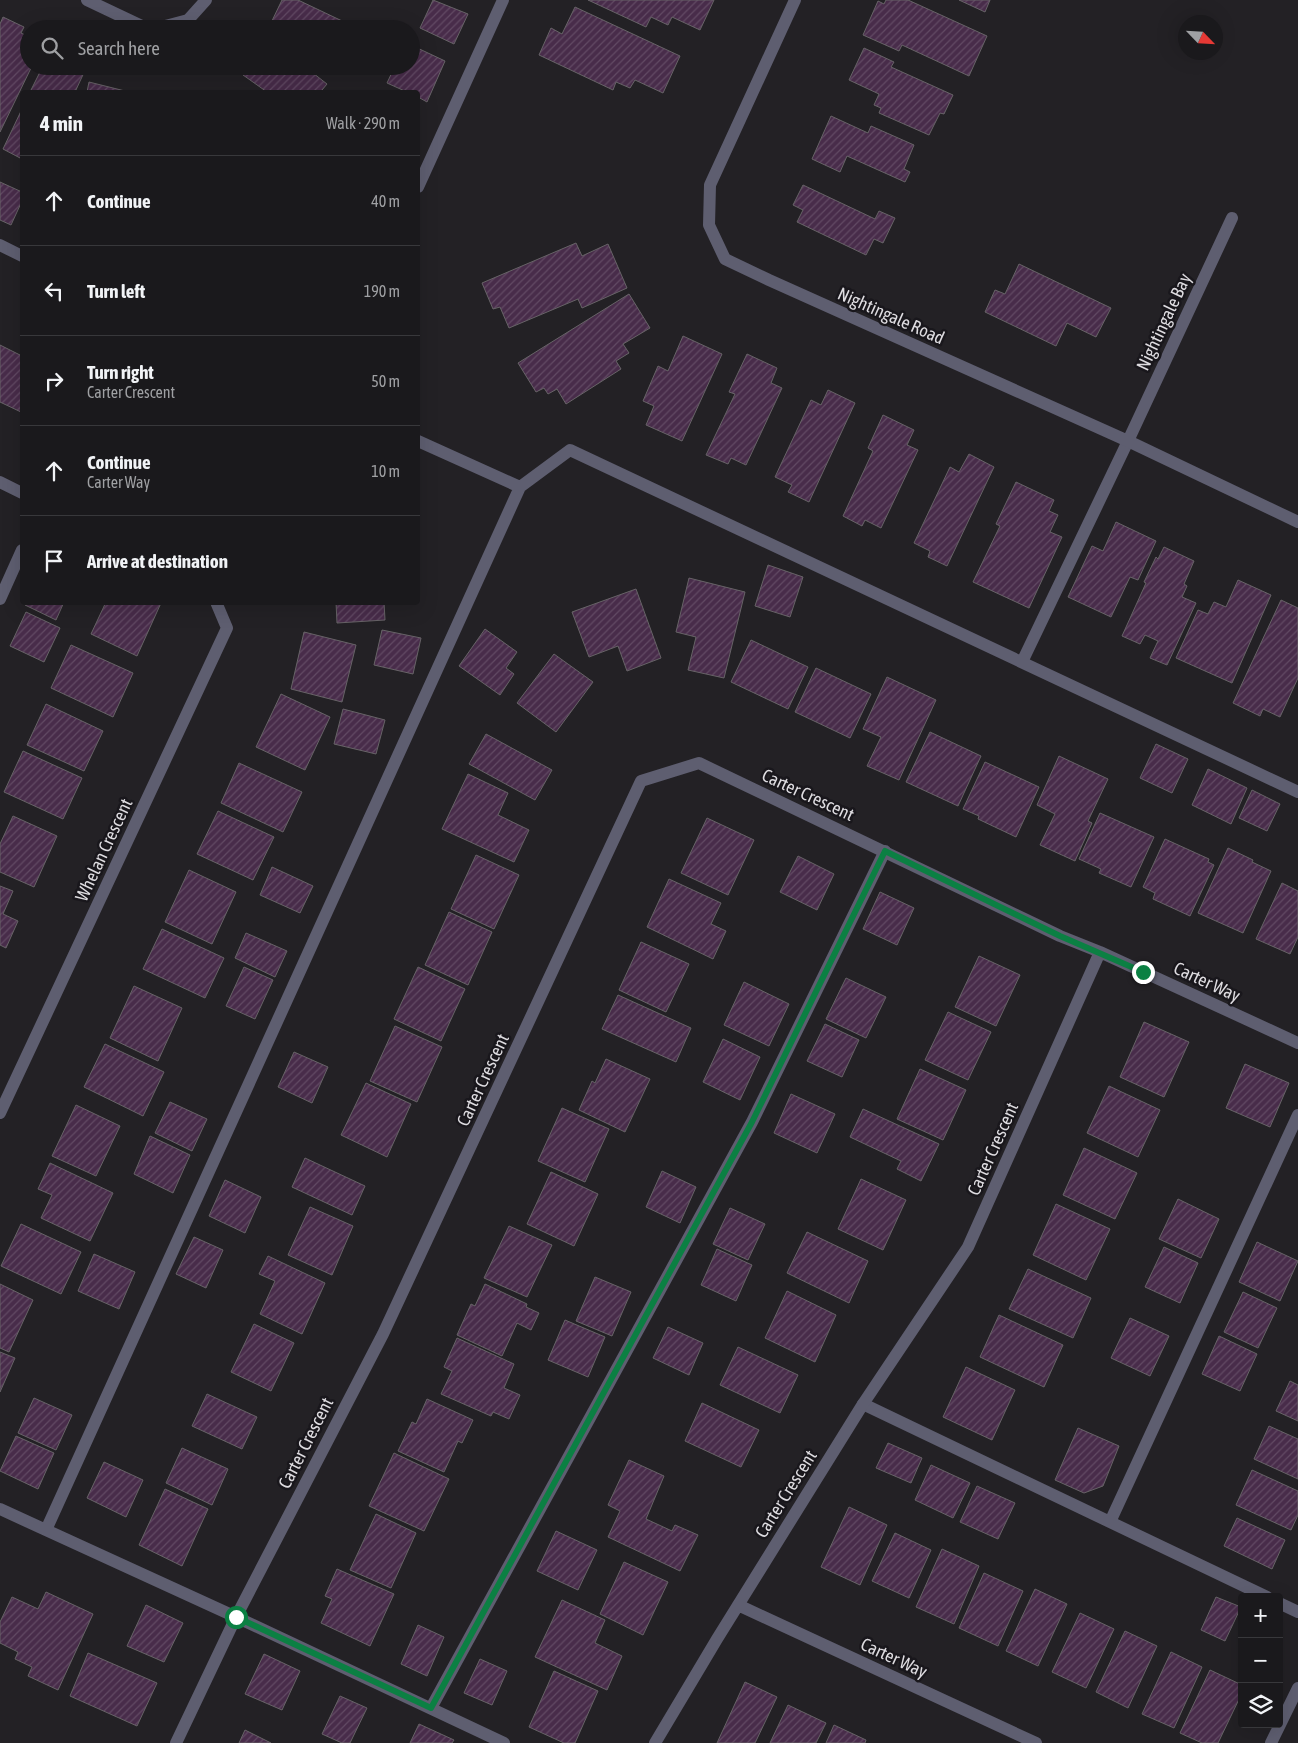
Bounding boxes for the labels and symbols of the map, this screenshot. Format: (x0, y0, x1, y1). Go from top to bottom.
north arrow (1178, 15, 1223, 60)
street label: Nightingale Bay (1132, 270, 1195, 374)
street label: Nightingale Road (835, 283, 948, 348)
street label: Carter Crescent (759, 764, 858, 825)
street label: Whelan Crescent (71, 795, 137, 905)
street label: Carter Way (1171, 957, 1244, 1006)
route end (1132, 961, 1155, 984)
street label: Carter Crescent (452, 1030, 513, 1129)
street label: Carter Crescent (963, 1099, 1022, 1198)
street label: Carter Crescent (274, 1394, 337, 1492)
street label: Carter Crescent (750, 1446, 821, 1541)
route start (225, 1606, 248, 1629)
street label: Carter Way (858, 1633, 931, 1682)

